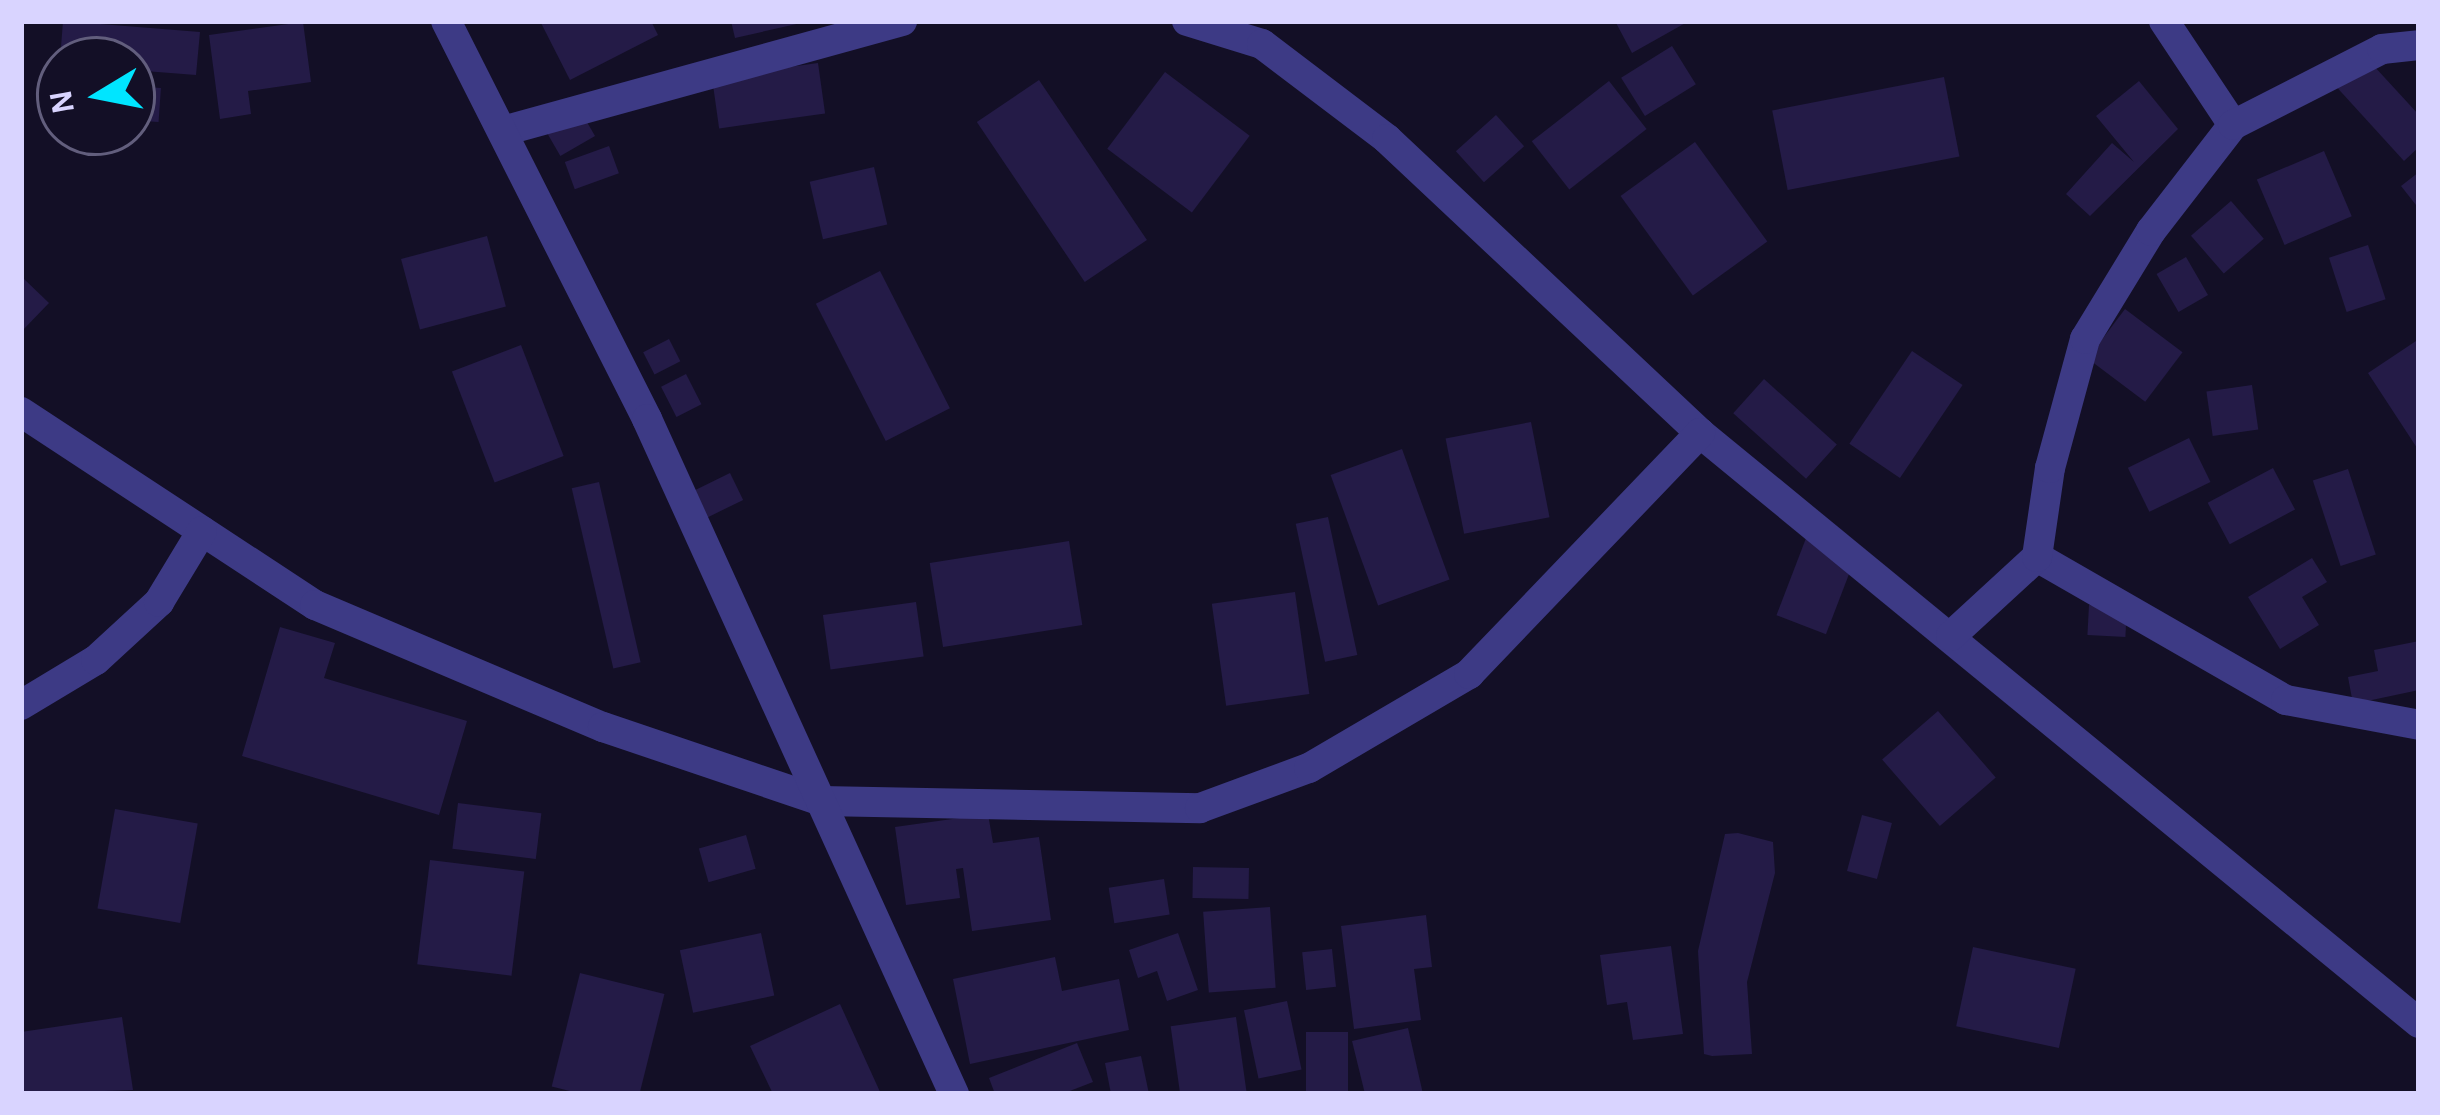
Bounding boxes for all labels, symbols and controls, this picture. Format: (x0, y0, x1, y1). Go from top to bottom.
north arrow (36, 36, 156, 156)
text: N (45, 88, 81, 116)

